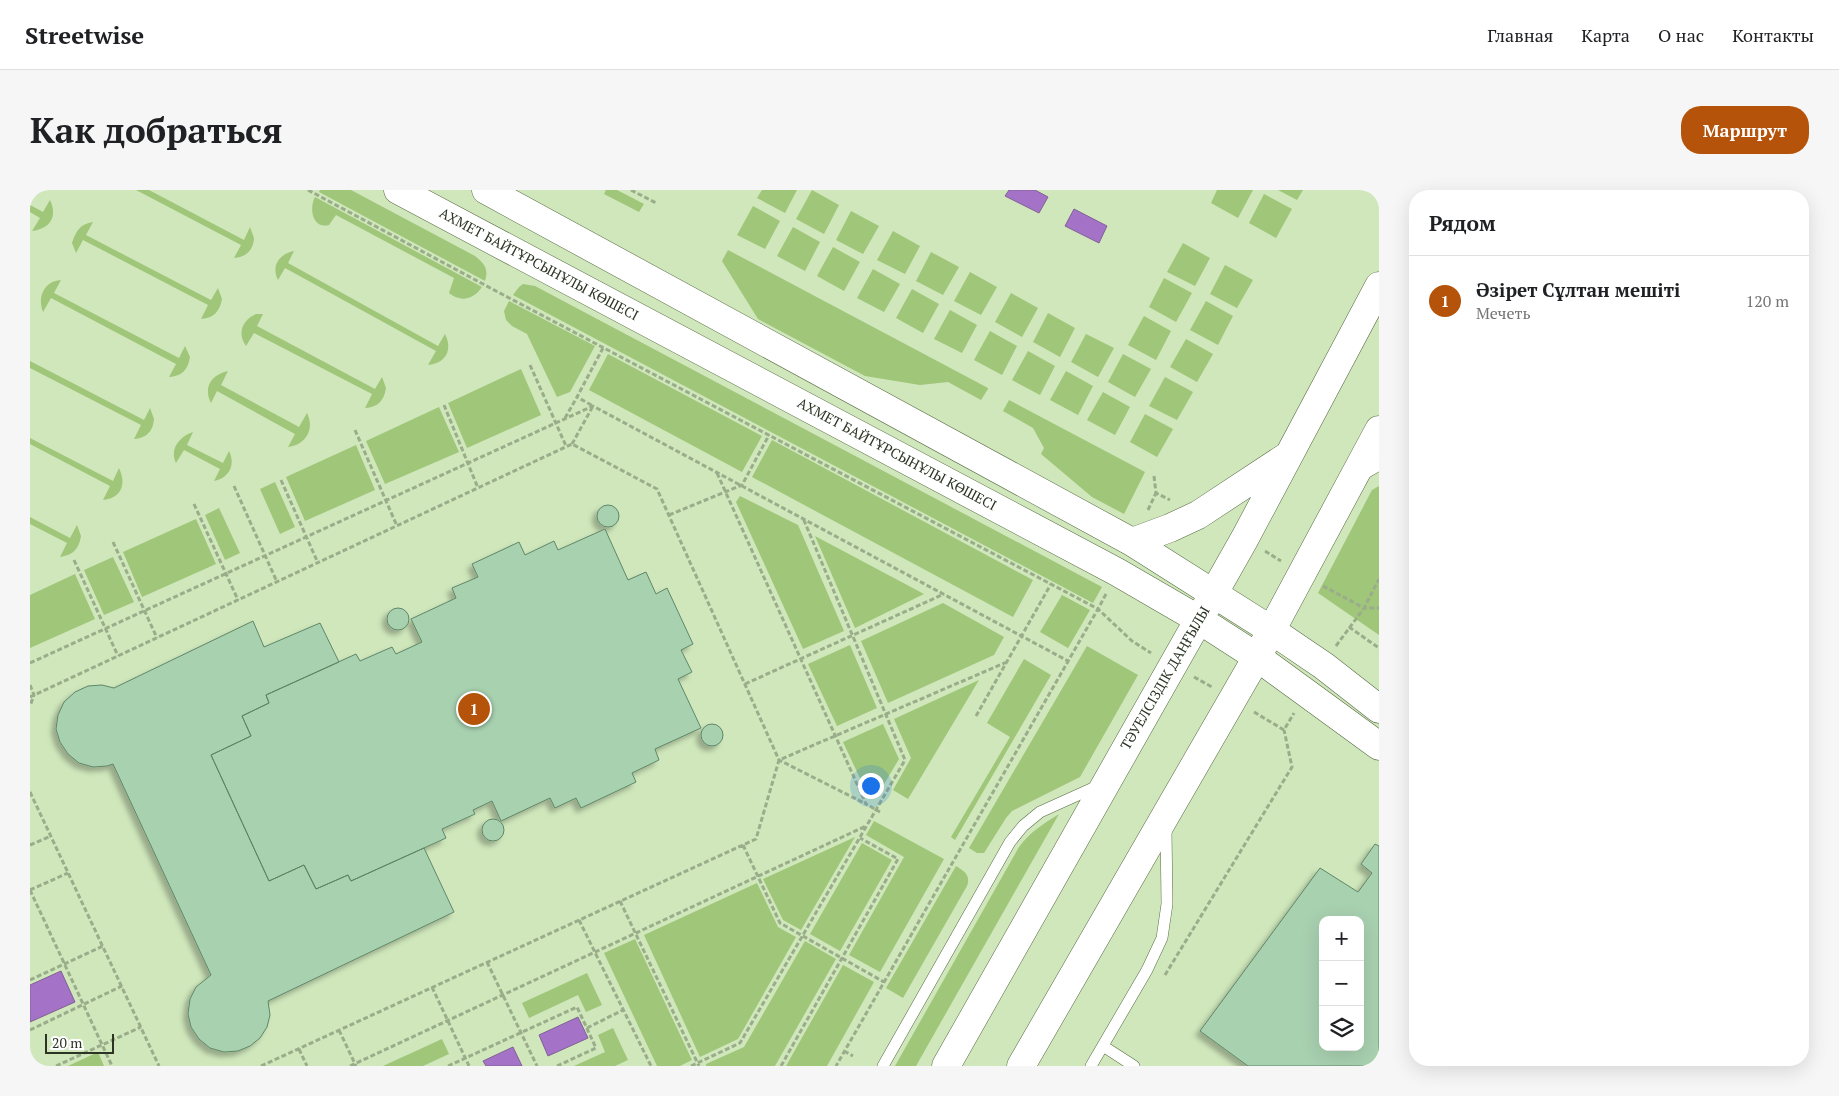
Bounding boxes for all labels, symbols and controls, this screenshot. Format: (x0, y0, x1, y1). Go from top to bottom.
text: Streetwise (25, 19, 144, 51)
text: Главная (1487, 23, 1553, 47)
text: Карта (1581, 23, 1630, 47)
text: О нас (1658, 23, 1704, 47)
text: Контакты (1732, 23, 1814, 47)
button: Маршрут (1681, 106, 1809, 154)
text: Как добраться (30, 107, 283, 153)
street label: АХМЕТ БАЙТҰРСЫНҰЛЫ КӨШЕСІ (436, 203, 642, 324)
text: Рядом (1429, 209, 1496, 237)
text: Әзірет Сұлтан мешіті (1476, 277, 1680, 302)
text: 1 (1440, 290, 1450, 312)
text: 120 m (1746, 290, 1789, 312)
text: Мечеть (1476, 302, 1531, 324)
street label: АХМЕТ БАЙТҰРСЫНҰЛЫ КӨШЕСІ (794, 393, 1000, 514)
street label: ТӘУЕЛСІЗДІК ДАҢҒЫЛЫ (1116, 602, 1214, 753)
pin: 1 (458, 690, 490, 728)
your location (858, 773, 884, 799)
map controls (1319, 916, 1364, 1051)
button: + (1319, 916, 1364, 961)
button: − (1319, 961, 1364, 1006)
button: layers (1319, 1006, 1364, 1051)
scale bar (45, 1031, 114, 1054)
text: 20 m (52, 1033, 82, 1052)

